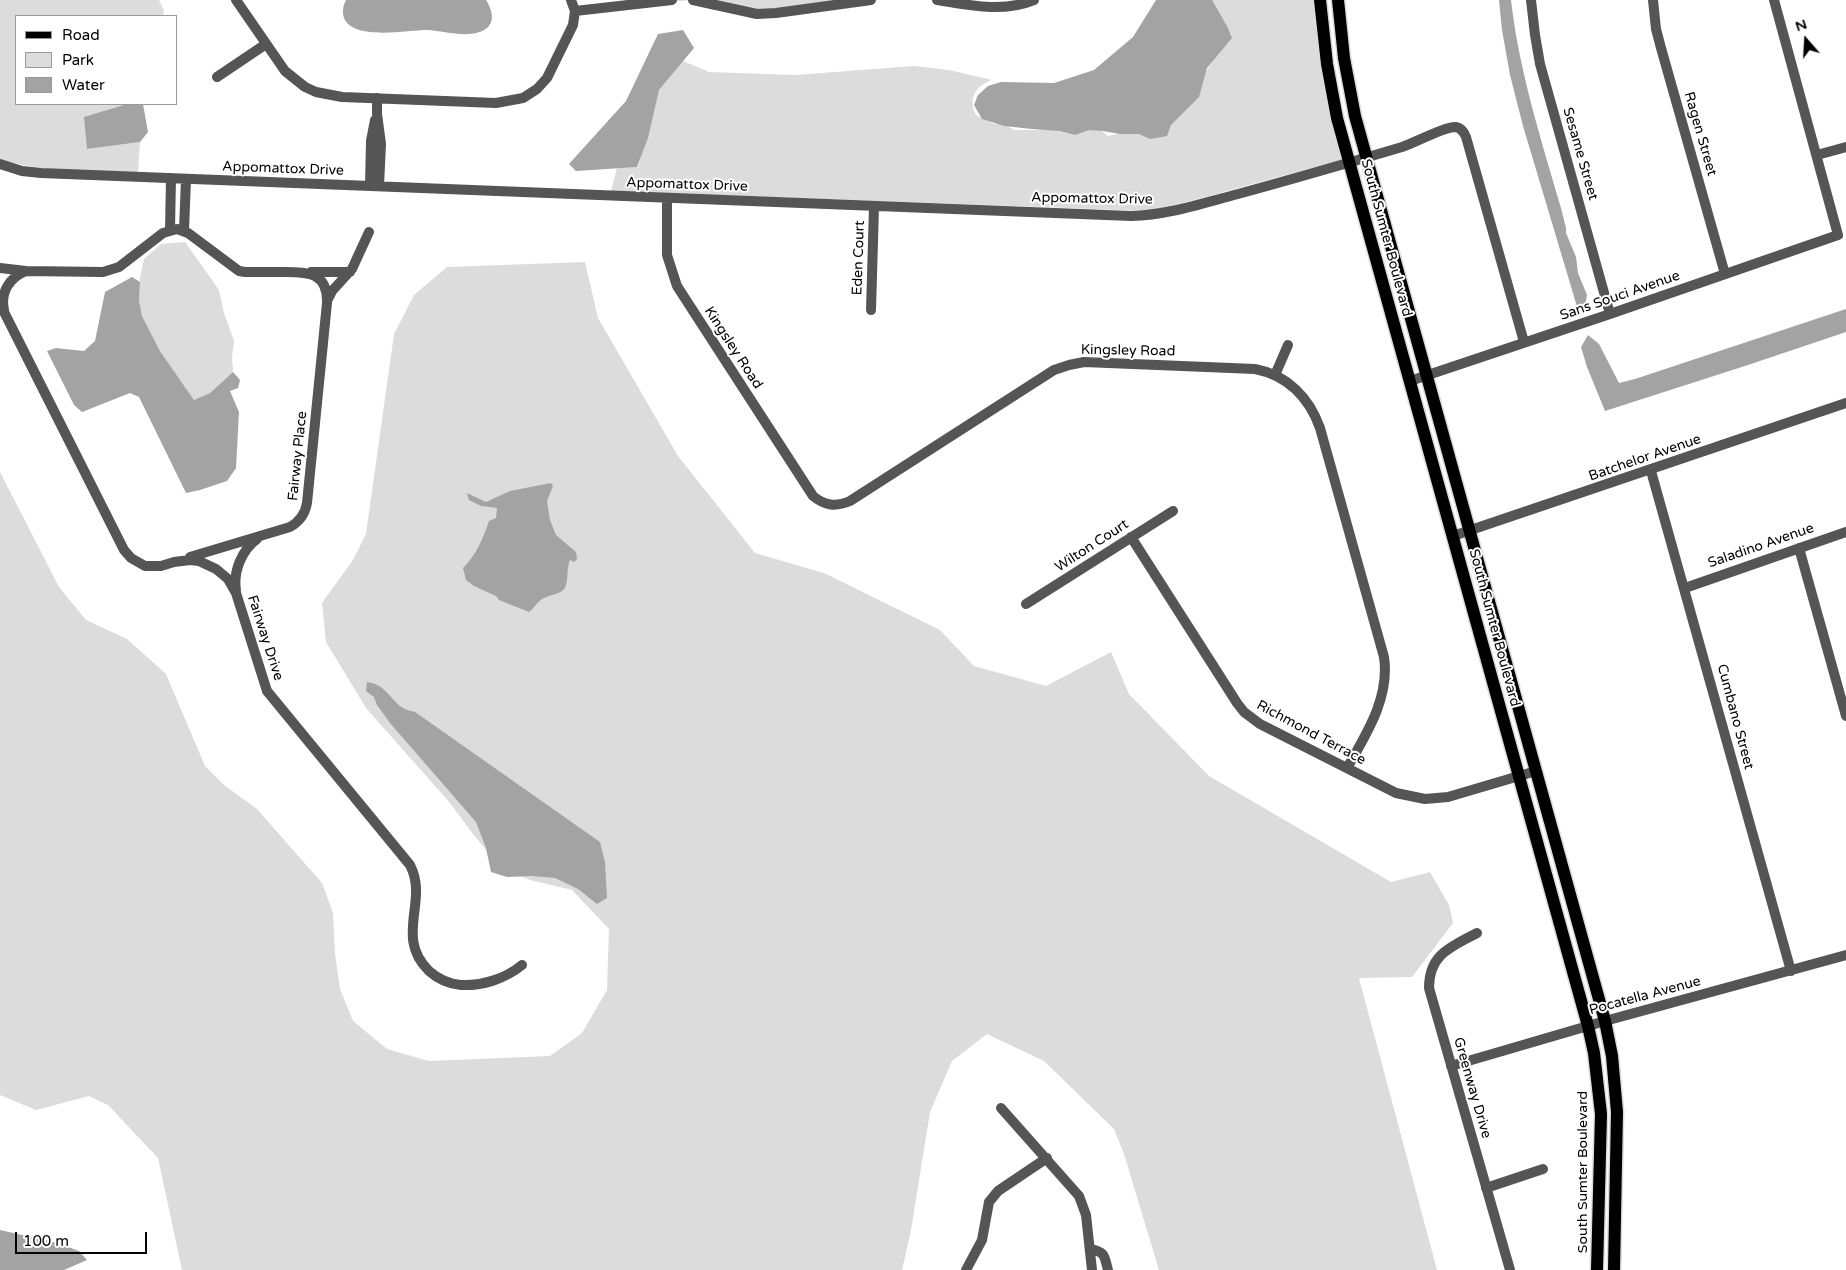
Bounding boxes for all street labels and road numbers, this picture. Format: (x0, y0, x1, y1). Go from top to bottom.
street label: Ragen Street (1680, 90, 1720, 178)
street label: Sesame Street (1559, 106, 1601, 202)
street label: South Sumter Boulevard (1357, 157, 1415, 319)
street label: Appomattox Drive (222, 158, 344, 180)
street label: Appomattox Drive (626, 174, 748, 196)
street label: Appomattox Drive (1031, 190, 1153, 208)
street label: Eden Court (849, 220, 869, 296)
street label: Sans Souci Avenue (1558, 268, 1682, 324)
street label: Kingsley Road (700, 304, 766, 392)
street label: Kingsley Road (1081, 342, 1175, 360)
street label: Fairway Place (285, 410, 311, 502)
street label: Batchelor Avenue (1587, 431, 1703, 485)
street label: Wilton Court (1052, 516, 1132, 576)
street label: Saladino Avenue (1706, 520, 1816, 572)
street label: South Sumter Boulevard (1465, 547, 1523, 709)
street label: Fairway Drive (243, 593, 287, 683)
street label: Cumbano Street (1713, 662, 1757, 772)
street label: Richmond Terrace (1254, 697, 1368, 769)
street label: Pocatella Avenue (1587, 973, 1703, 1019)
street label: Greenway Drive (1450, 1036, 1494, 1140)
street label: South Sumter Boulevard (1575, 1091, 1591, 1253)

